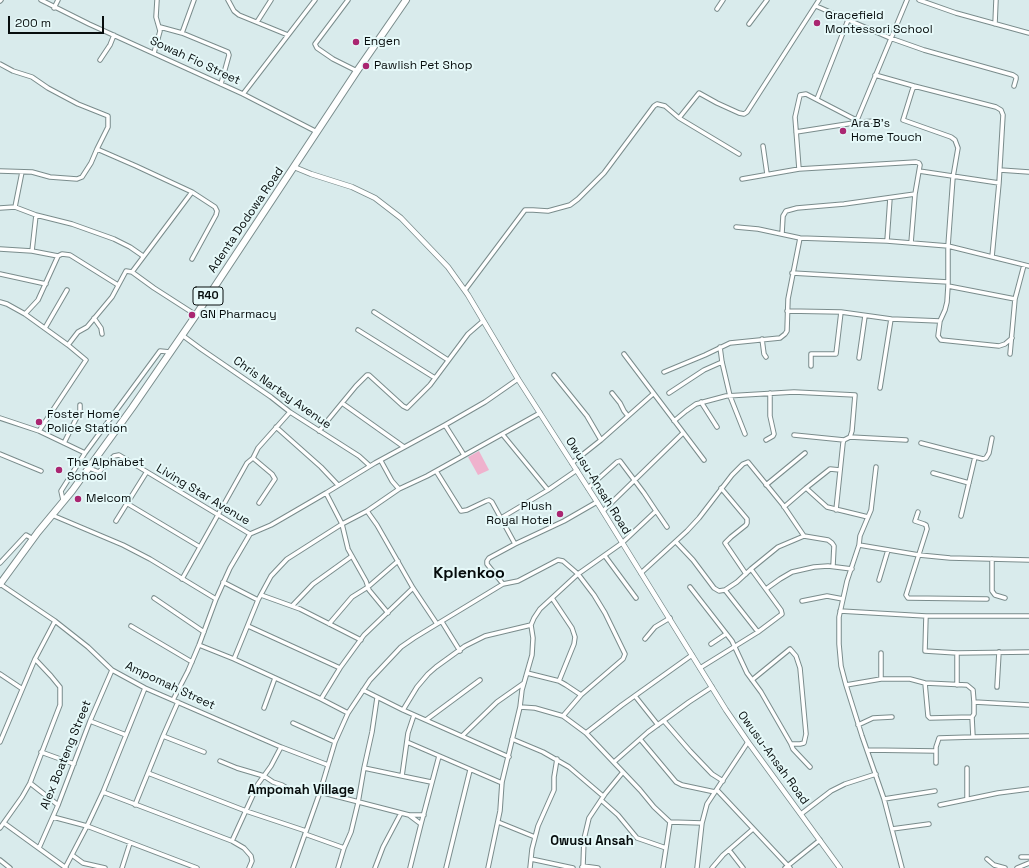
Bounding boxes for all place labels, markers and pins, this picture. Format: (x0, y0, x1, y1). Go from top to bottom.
place label: Gracefield Montessori School (825, 9, 933, 37)
marker: Gracefield Montessori School (812, 18, 822, 28)
place label: Engen (364, 35, 400, 49)
marker: Engen (351, 37, 361, 47)
place label: Pawlish Pet Shop (374, 59, 472, 73)
marker: Pawlish Pet Shop (361, 61, 371, 71)
place label: Ara B's Home Touch (851, 117, 922, 145)
marker: Ara B's Home Touch (838, 126, 848, 136)
place label: GN Pharmacy (200, 308, 277, 322)
marker: GN Pharmacy (187, 310, 197, 320)
place label: Foster Home Police Station (47, 408, 127, 436)
marker: Foster Home Police Station (34, 417, 44, 427)
place label: The Alphabet School (67, 456, 144, 484)
marker: The Alphabet School (54, 465, 64, 475)
place label: Melcom (86, 492, 131, 506)
marker: Melcom (73, 494, 83, 504)
place label: Plush Royal Hotel (486, 500, 552, 528)
marker: Plush Royal Hotel (555, 509, 565, 519)

